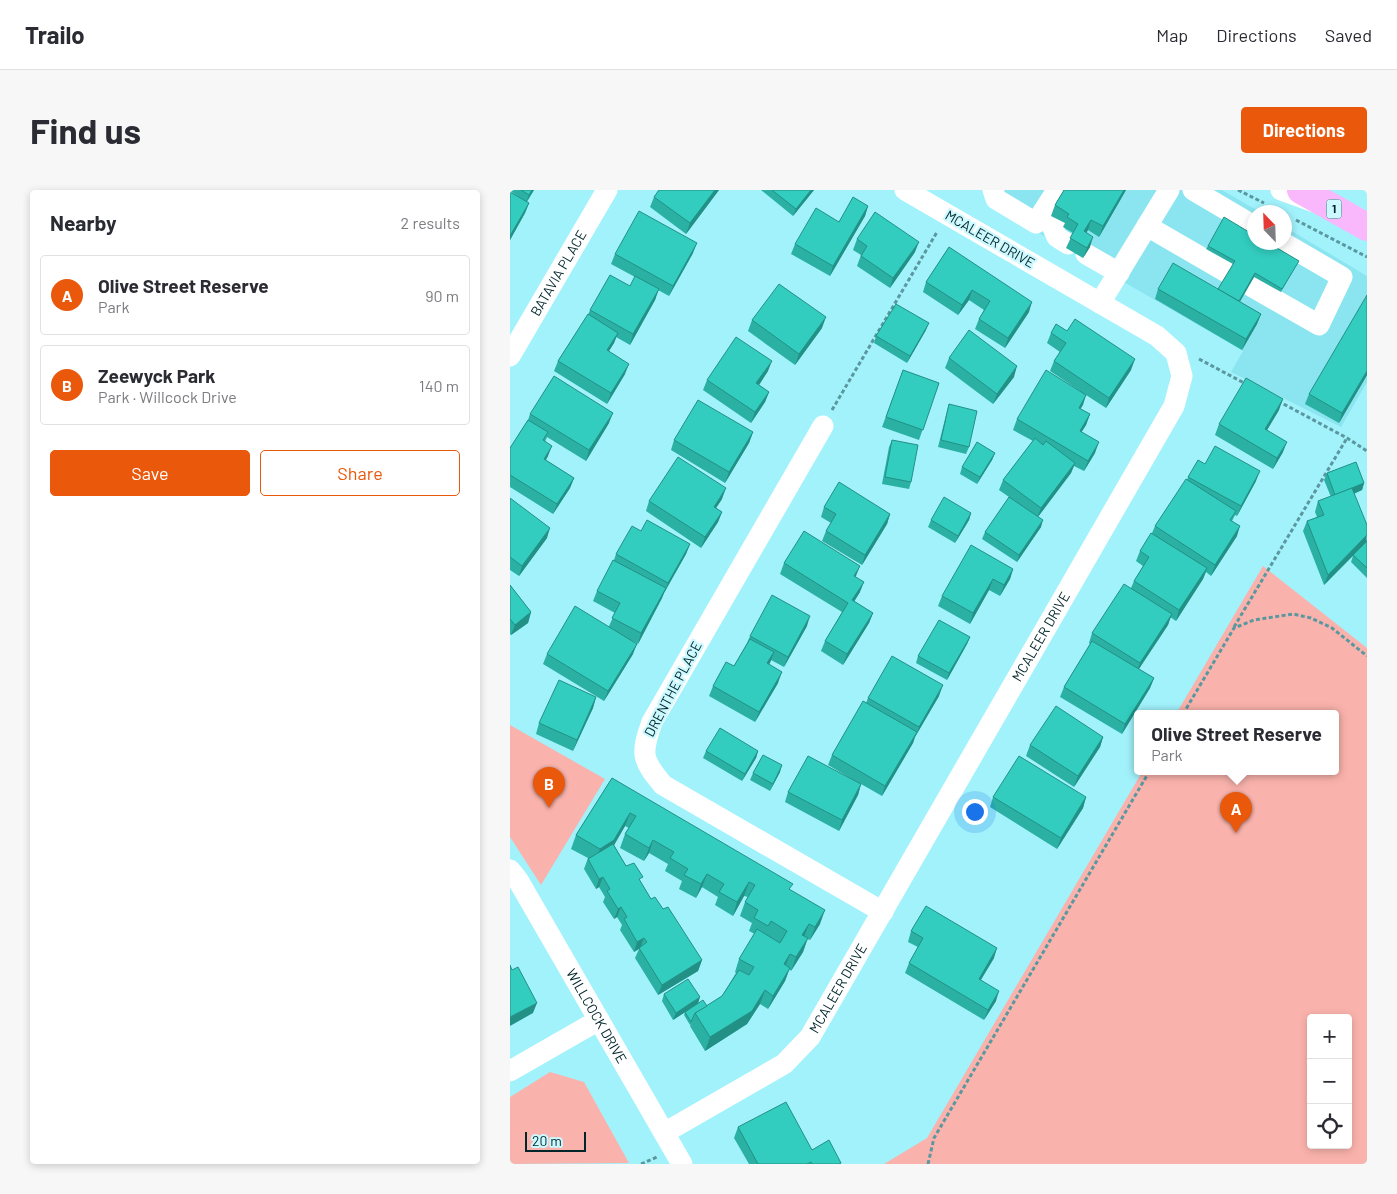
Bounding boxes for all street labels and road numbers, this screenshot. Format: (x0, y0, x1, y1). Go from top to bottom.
road number: 1 (1326, 200, 1342, 218)
street label: MCALEER DRIVE (942, 206, 1038, 271)
street label: BATAVIA PLACE (526, 227, 590, 319)
street label: MCALEER DRIVE (1008, 589, 1073, 684)
street label: DRENTHE PLACE (640, 638, 705, 739)
street label: MCALEER DRIVE (805, 940, 870, 1036)
street label: WILLCOCK DRIVE (563, 966, 631, 1066)

